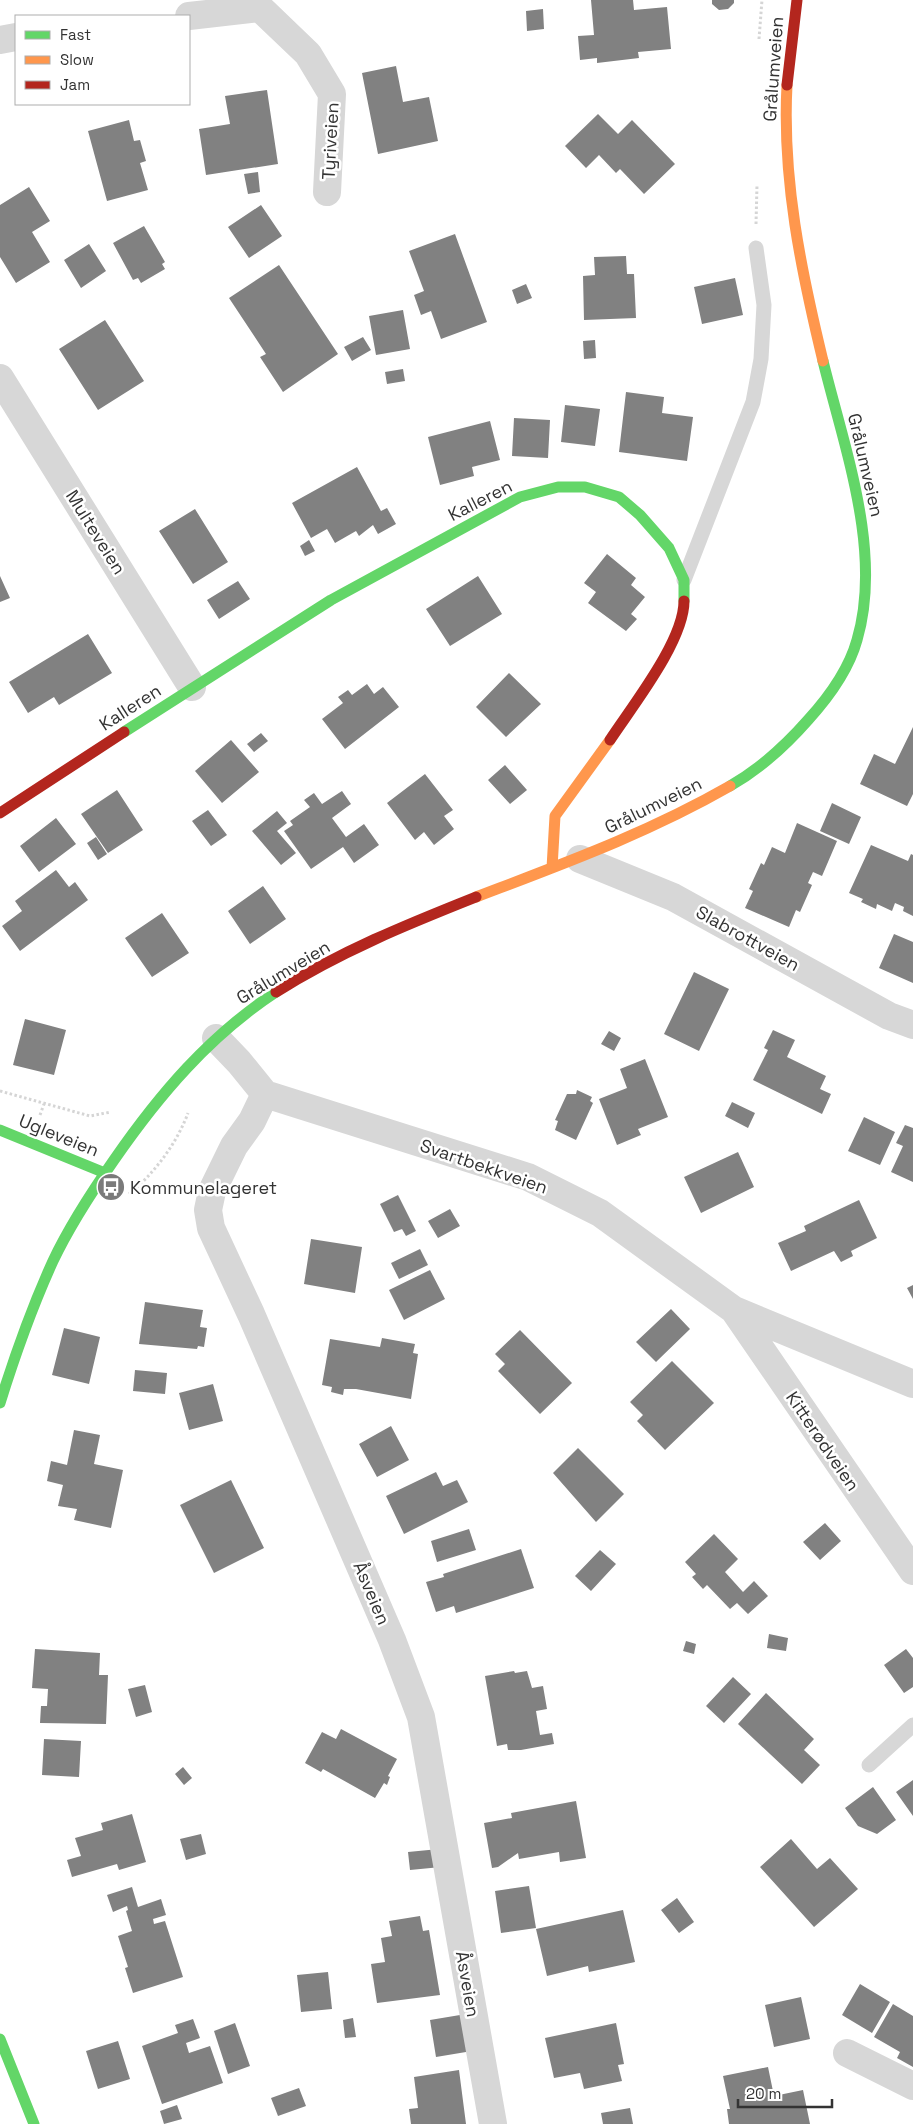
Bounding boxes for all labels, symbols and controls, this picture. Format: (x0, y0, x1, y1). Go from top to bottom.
legend (15, 15, 190, 105)
street label: Grålumveien (758, 16, 788, 122)
text: Fast (60, 25, 91, 44)
text: Slow (60, 50, 94, 69)
text: Jam (60, 75, 90, 94)
street label: Tyriveien (316, 102, 344, 180)
street label: Grålumveien (843, 411, 889, 519)
street label: Kalleren (444, 474, 516, 526)
street label: Multeveien (61, 485, 131, 579)
street label: Kalleren (95, 679, 165, 735)
street label: Grålumveien (601, 772, 705, 838)
street label: Slabrottveien (692, 900, 804, 976)
street label: Grålumveien (232, 935, 334, 1009)
street label: Ugleveien (16, 1109, 102, 1161)
street label: Svartbekkveien (417, 1133, 551, 1199)
bus stop icon: Kommunelageret (96, 1172, 126, 1202)
place label: Kommunelageret (130, 1176, 277, 1199)
street label: Kitterødveien (781, 1387, 865, 1495)
street label: Åsveien (348, 1558, 396, 1628)
street label: Åsveien (451, 1949, 485, 2019)
scale bar (738, 2076, 832, 2108)
text: 20 m (746, 2084, 781, 2103)

